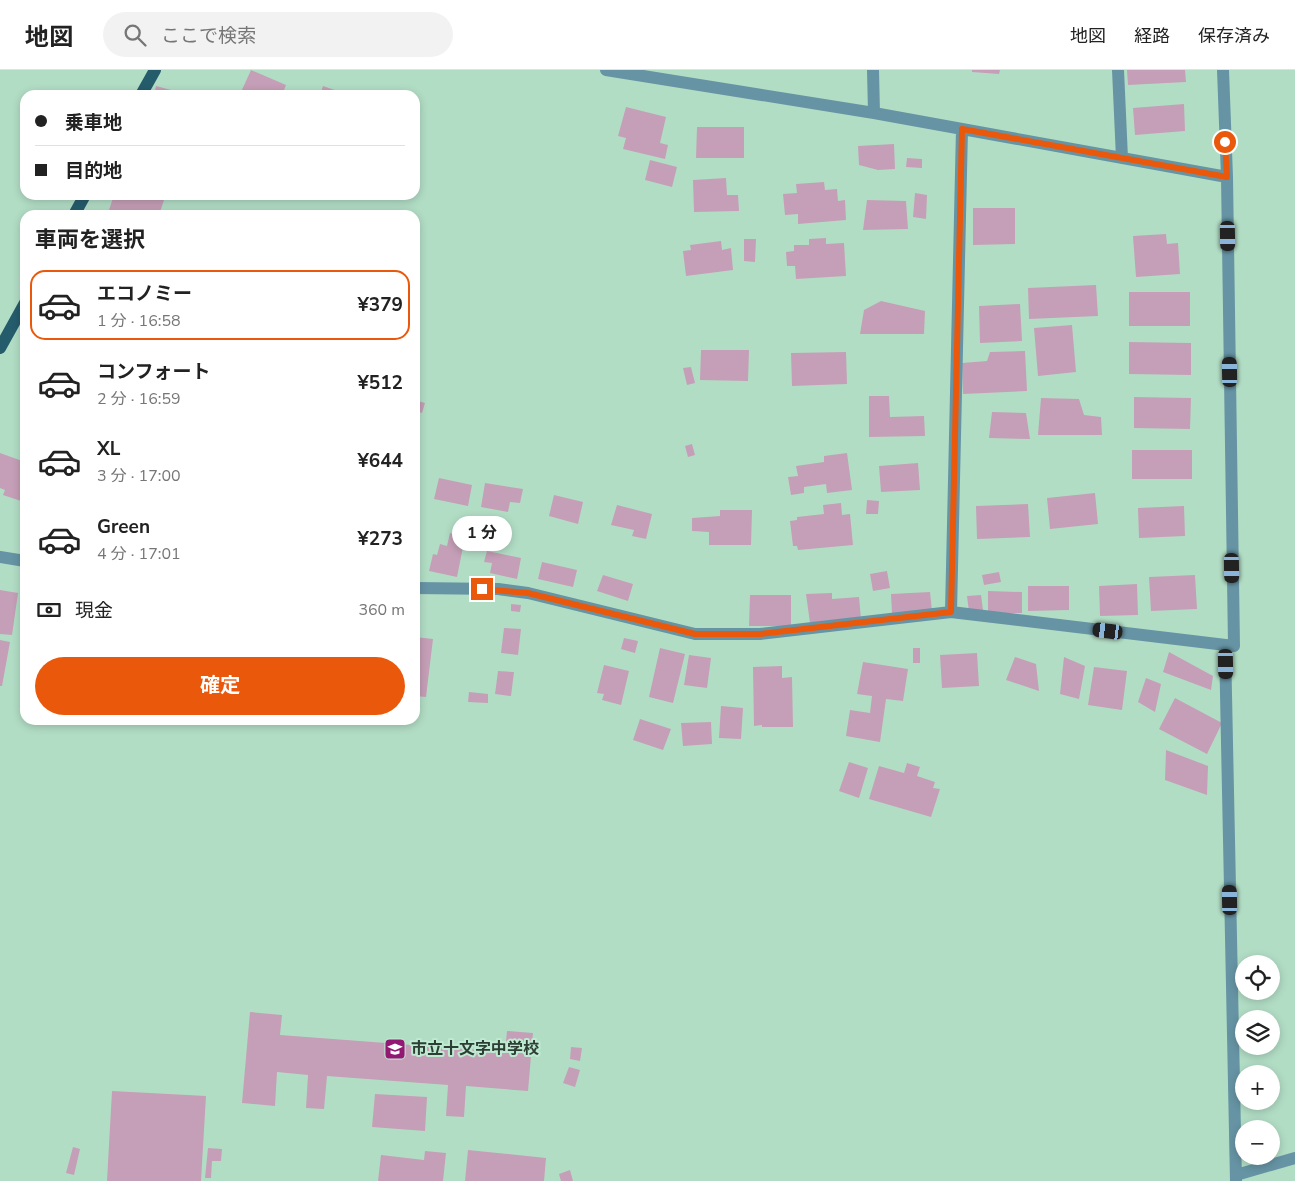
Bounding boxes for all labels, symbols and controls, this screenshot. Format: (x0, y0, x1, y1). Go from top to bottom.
search box (103, 12, 453, 57)
text: 地図 (25, 21, 73, 53)
icon: search (121, 21, 149, 49)
text: ここで検索 (161, 23, 256, 49)
text: 地図 (1070, 24, 1106, 48)
text: 経路 (1134, 24, 1170, 48)
text: 保存済み (1198, 24, 1270, 48)
text: 乗車地 (65, 110, 122, 136)
route start (1214, 131, 1236, 153)
text: 目的地 (65, 158, 122, 184)
car (1220, 221, 1235, 251)
text: 車両を選択 (35, 225, 145, 255)
text: エコノミー (97, 281, 192, 307)
icon: car (37, 283, 82, 328)
text: ¥379 (357, 292, 403, 318)
text: 1 分 · 16:58 (97, 310, 181, 332)
car (1222, 357, 1237, 387)
text: コンフォート (97, 359, 210, 385)
icon: car (37, 361, 82, 406)
text: ¥512 (357, 370, 403, 396)
text: 2 分 · 16:59 (97, 388, 181, 410)
text: XL (97, 436, 120, 462)
icon: car (37, 439, 82, 484)
text: ¥644 (357, 448, 403, 474)
text: 3 分 · 17:00 (97, 465, 181, 487)
text: Green (97, 514, 150, 540)
callout: 1 分 (452, 516, 512, 552)
icon: car (37, 517, 82, 562)
text: 1 分 (467, 522, 497, 544)
text: ¥273 (357, 526, 403, 552)
text: 4 分 · 17:01 (97, 543, 181, 565)
car (1224, 553, 1239, 583)
route end (471, 578, 493, 600)
icon: cash (35, 596, 63, 624)
text: 現金 (75, 598, 113, 624)
text: 360 m (358, 599, 405, 621)
car (1092, 622, 1123, 640)
car (1218, 649, 1233, 679)
button: 確定 (35, 657, 405, 715)
car (1222, 885, 1237, 915)
map controls (1235, 955, 1280, 1165)
button: locate (1235, 955, 1280, 1000)
button: layers (1235, 1010, 1280, 1055)
school or university icon: 市立十文字中学校 (383, 1037, 407, 1061)
place label: 市立十文字中学校 (411, 1038, 539, 1060)
button: + (1235, 1065, 1280, 1110)
button: − (1235, 1120, 1280, 1165)

